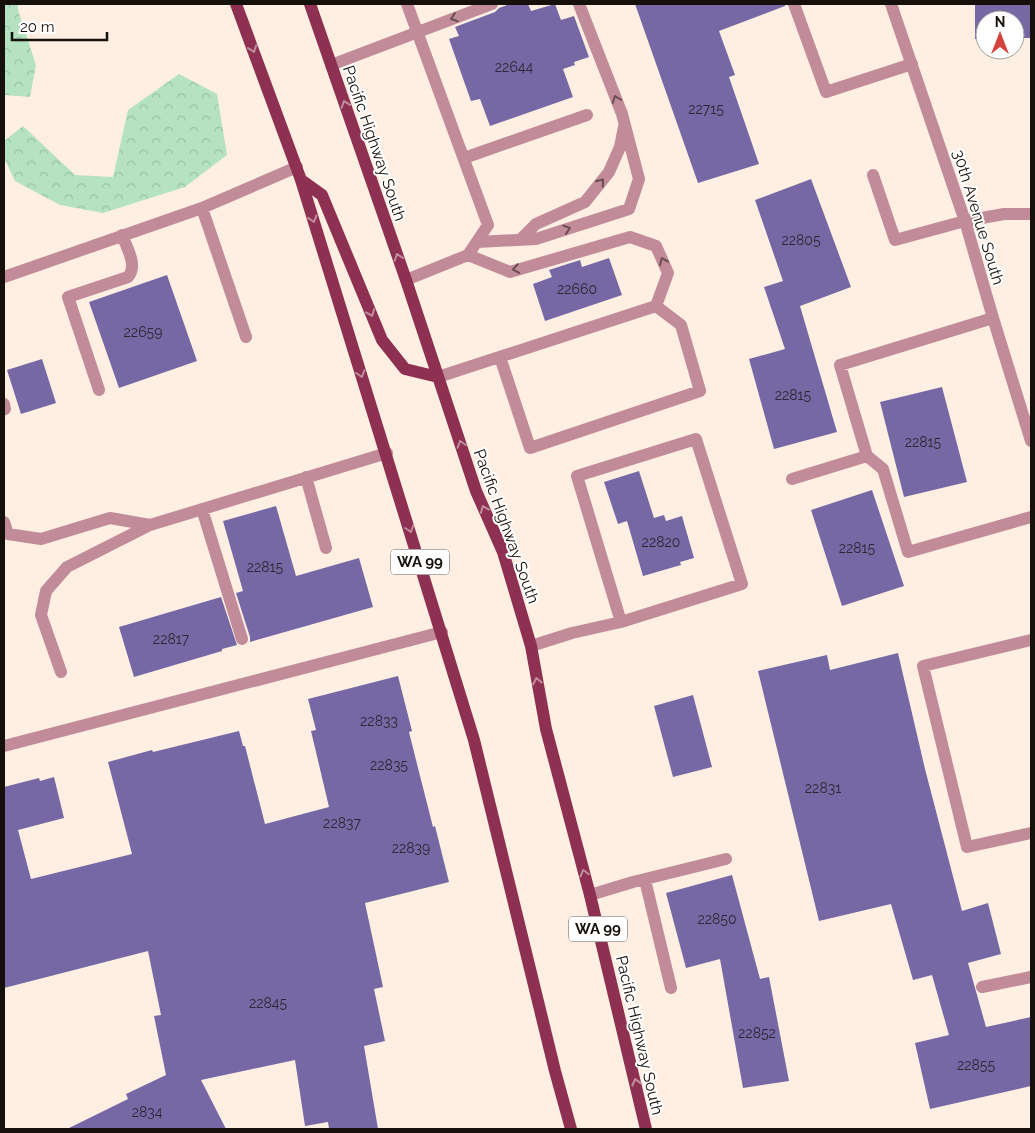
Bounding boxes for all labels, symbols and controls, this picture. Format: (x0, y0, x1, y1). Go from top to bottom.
scale bar (12, 10, 108, 42)
north arrow (975, 10, 1025, 60)
one-way arrow (450, 12, 459, 22)
text: N (995, 14, 1005, 30)
text: 20 m (20, 18, 55, 36)
one-way arrow (247, 45, 257, 53)
house number: 22644 (495, 59, 534, 75)
street label: Pacific Highway South (339, 63, 410, 223)
one-way arrow (612, 95, 622, 104)
one-way arrow (340, 100, 350, 109)
house number: 22715 (688, 101, 724, 117)
street label: 30th Avenue South (949, 147, 1008, 287)
one-way arrow (595, 179, 604, 188)
one-way arrow (308, 214, 318, 223)
one-way arrow (563, 225, 571, 235)
house number: 22805 (781, 232, 821, 248)
one-way arrow (394, 254, 404, 262)
one-way arrow (658, 257, 669, 266)
one-way arrow (512, 264, 520, 274)
house number: 22660 (557, 281, 597, 297)
one-way arrow (364, 308, 375, 317)
house number: 22659 (124, 324, 162, 340)
one-way arrow (356, 370, 366, 378)
house number: 22815 (775, 387, 812, 403)
house number: 22815 (905, 434, 942, 450)
one-way arrow (457, 441, 467, 449)
street label: Pacific Highway South (470, 446, 543, 606)
one-way arrow (480, 505, 491, 514)
one-way arrow (404, 525, 414, 533)
house number: 22820 (642, 534, 680, 550)
house number: 22815 (839, 540, 876, 556)
road number: WA 99 (391, 550, 449, 574)
house number: 22815 (247, 559, 284, 575)
house number: 22817 (153, 631, 190, 647)
one-way arrow (533, 676, 543, 685)
house number: 22833 (360, 713, 398, 729)
house number: 22835 (370, 757, 408, 773)
house number: 22831 (805, 780, 841, 796)
house number: 22837 (323, 815, 361, 831)
house number: 22839 (392, 840, 430, 856)
one-way arrow (579, 869, 590, 877)
house number: 22850 (697, 911, 737, 927)
road number: WA 99 (569, 916, 627, 942)
street label: Pacific Highway South (612, 954, 667, 1117)
house number: 22845 (249, 995, 287, 1011)
house number: 22852 (738, 1025, 776, 1041)
house number: 22855 (957, 1057, 995, 1073)
one-way arrow (631, 1077, 642, 1086)
house number: 2834 (132, 1104, 163, 1120)

